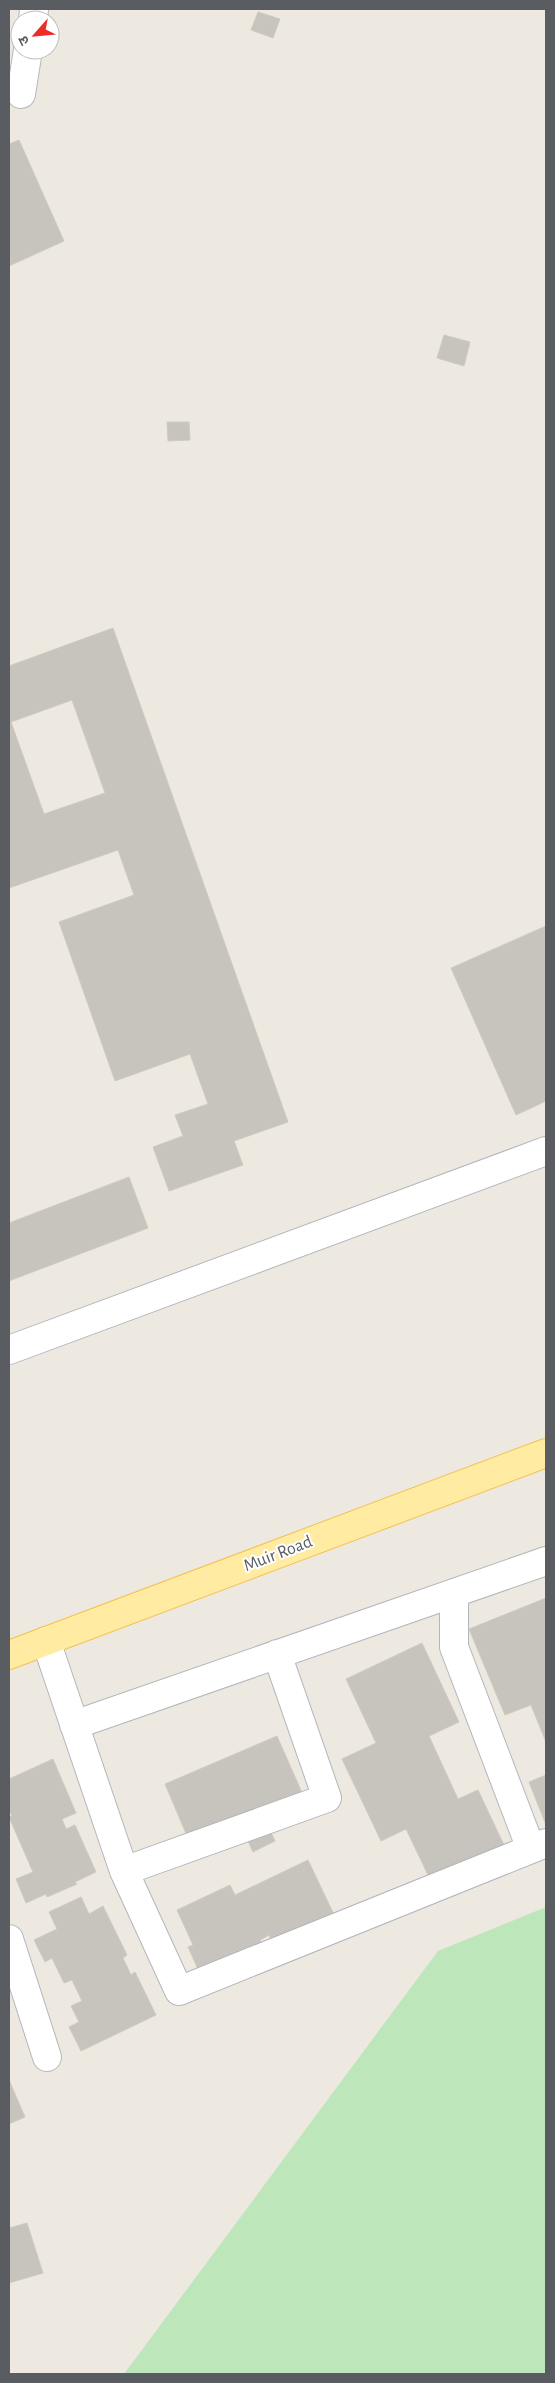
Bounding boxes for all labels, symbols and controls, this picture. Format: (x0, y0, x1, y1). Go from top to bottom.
north arrow (10, 10, 60, 60)
text: उ (16, 33, 32, 47)
street label: Muir Road (241, 1533, 315, 1575)

